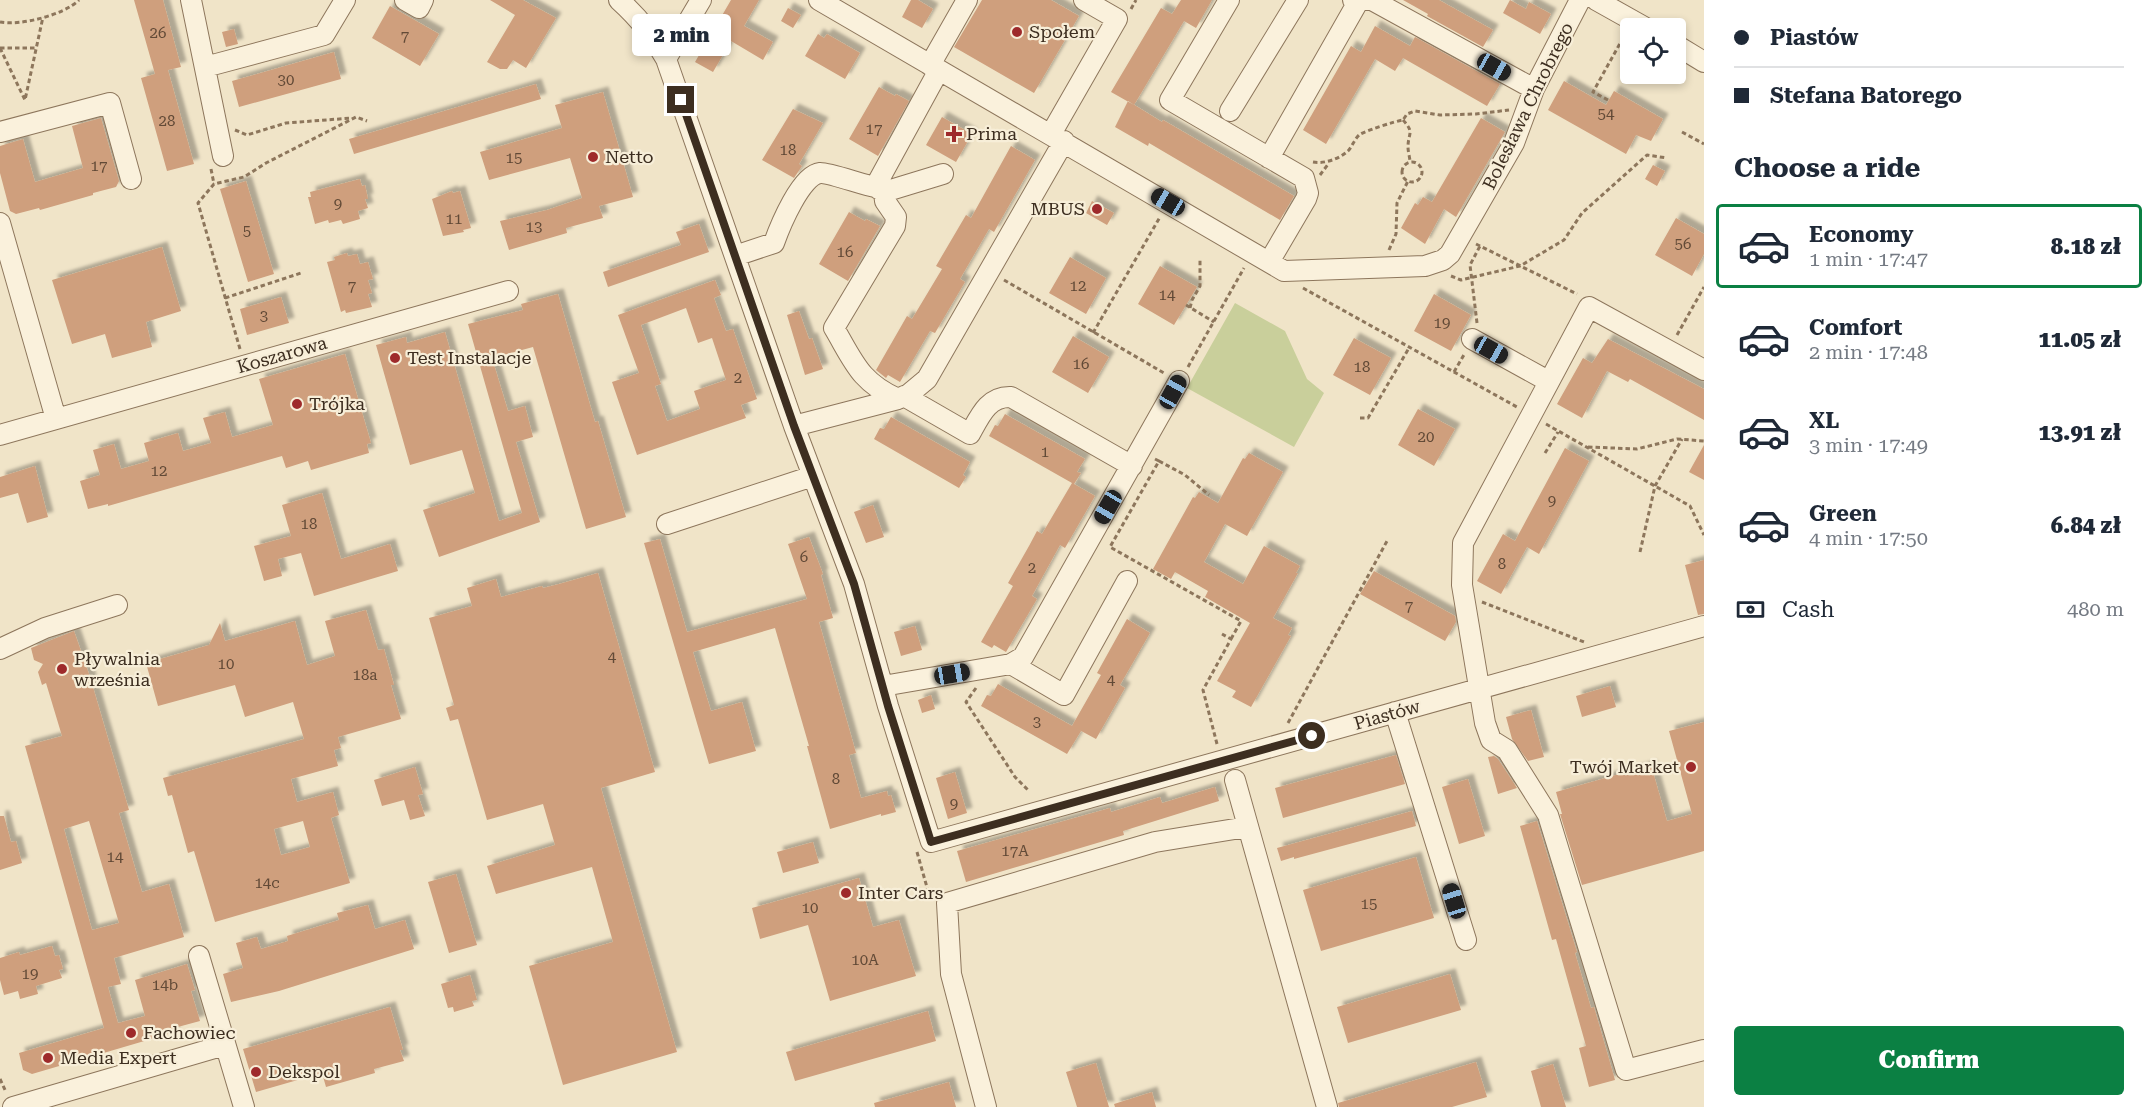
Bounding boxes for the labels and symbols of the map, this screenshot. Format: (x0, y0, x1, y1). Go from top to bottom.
callout: 2 min (632, 13, 730, 55)
street label: Bolesława Chrobrego (1478, 19, 1577, 193)
place label: Społem (1029, 21, 1095, 42)
house number: 26 (150, 24, 166, 42)
marker: Społem (1010, 25, 1024, 39)
house number: 7 (401, 27, 409, 45)
car (1474, 50, 1514, 84)
house number: 30 (278, 71, 294, 89)
route end (667, 86, 694, 113)
house number: 54 (1598, 105, 1615, 123)
house number: 28 (159, 112, 175, 130)
house number: 17 (866, 120, 882, 138)
place label: Prima (966, 123, 1017, 144)
marker: Prima (947, 127, 961, 141)
house number: 18 (780, 141, 796, 159)
place label: Netto (605, 146, 654, 167)
house number: 15 (506, 149, 522, 167)
marker: Netto (586, 150, 600, 164)
house number: 17 (91, 157, 107, 175)
car (1148, 185, 1188, 219)
house number: 9 (334, 195, 342, 213)
place label: MBUS (1031, 198, 1085, 219)
marker: MBUS (1090, 202, 1104, 216)
house number: 11 (446, 210, 462, 228)
house number: 13 (526, 218, 542, 236)
house number: 5 (243, 222, 251, 240)
house number: 56 (1675, 235, 1691, 253)
house number: 16 (837, 243, 853, 261)
house number: 7 (348, 277, 356, 295)
house number: 12 (1070, 277, 1086, 295)
house number: 14 (1159, 286, 1176, 304)
house number: 3 (260, 307, 268, 325)
house number: 19 (1434, 314, 1450, 332)
street label: Koszarowa (234, 332, 330, 377)
car (1471, 333, 1511, 367)
place label: Test Instalacje (407, 347, 531, 368)
marker: Test Instalacje (388, 351, 402, 365)
house number: 16 (1073, 355, 1089, 373)
house number: 18 (1354, 358, 1370, 376)
house number: 2 (734, 369, 742, 387)
car (1156, 372, 1190, 412)
place label: Trójka (309, 393, 365, 414)
marker: Trójka (290, 397, 304, 411)
house number: 20 (1418, 428, 1434, 446)
house number: 1 (1041, 443, 1049, 461)
house number: 12 (151, 462, 167, 480)
car (1091, 487, 1125, 527)
house number: 9 (1548, 492, 1556, 510)
house number: 18 (301, 515, 317, 533)
house number: 6 (800, 548, 808, 566)
house number: 8 (1498, 555, 1506, 573)
house number: 2 (1028, 559, 1036, 577)
house number: 7 (1405, 597, 1413, 615)
place label: Pływalnia września (74, 648, 160, 690)
house number: 4 (608, 648, 617, 666)
house number: 10 (218, 655, 234, 673)
marker: Pływalnia września (55, 662, 69, 676)
car (933, 662, 971, 686)
house number: 18a (353, 666, 377, 684)
house number: 4 (1107, 671, 1116, 689)
street label: Piastów (1351, 695, 1422, 734)
house number: 3 (1033, 713, 1041, 731)
route start (1298, 722, 1325, 749)
place label: Twój Market (1570, 756, 1679, 777)
marker: Twój Market (1684, 760, 1698, 774)
house number: 8 (832, 770, 840, 788)
house number: 9 (950, 795, 958, 813)
house number: 17A (1001, 842, 1029, 860)
house number: 14 (107, 848, 124, 866)
house number: 14c (254, 874, 280, 892)
car (1440, 881, 1468, 921)
place label: Inter Cars (858, 882, 943, 903)
marker: Inter Cars (839, 886, 853, 900)
house number: 15 (1361, 895, 1377, 913)
house number: 10 (802, 899, 818, 917)
house number: 10A (851, 951, 879, 969)
house number: 19 (22, 965, 38, 983)
house number: 14b (152, 976, 178, 994)
place label: Fachowiec (143, 1022, 236, 1043)
marker: Fachowiec (124, 1026, 138, 1040)
place label: Media Expert (60, 1047, 177, 1068)
marker: Media Expert (41, 1051, 55, 1065)
place label: Dekspol (268, 1061, 340, 1082)
marker: Dekspol (249, 1065, 263, 1079)

